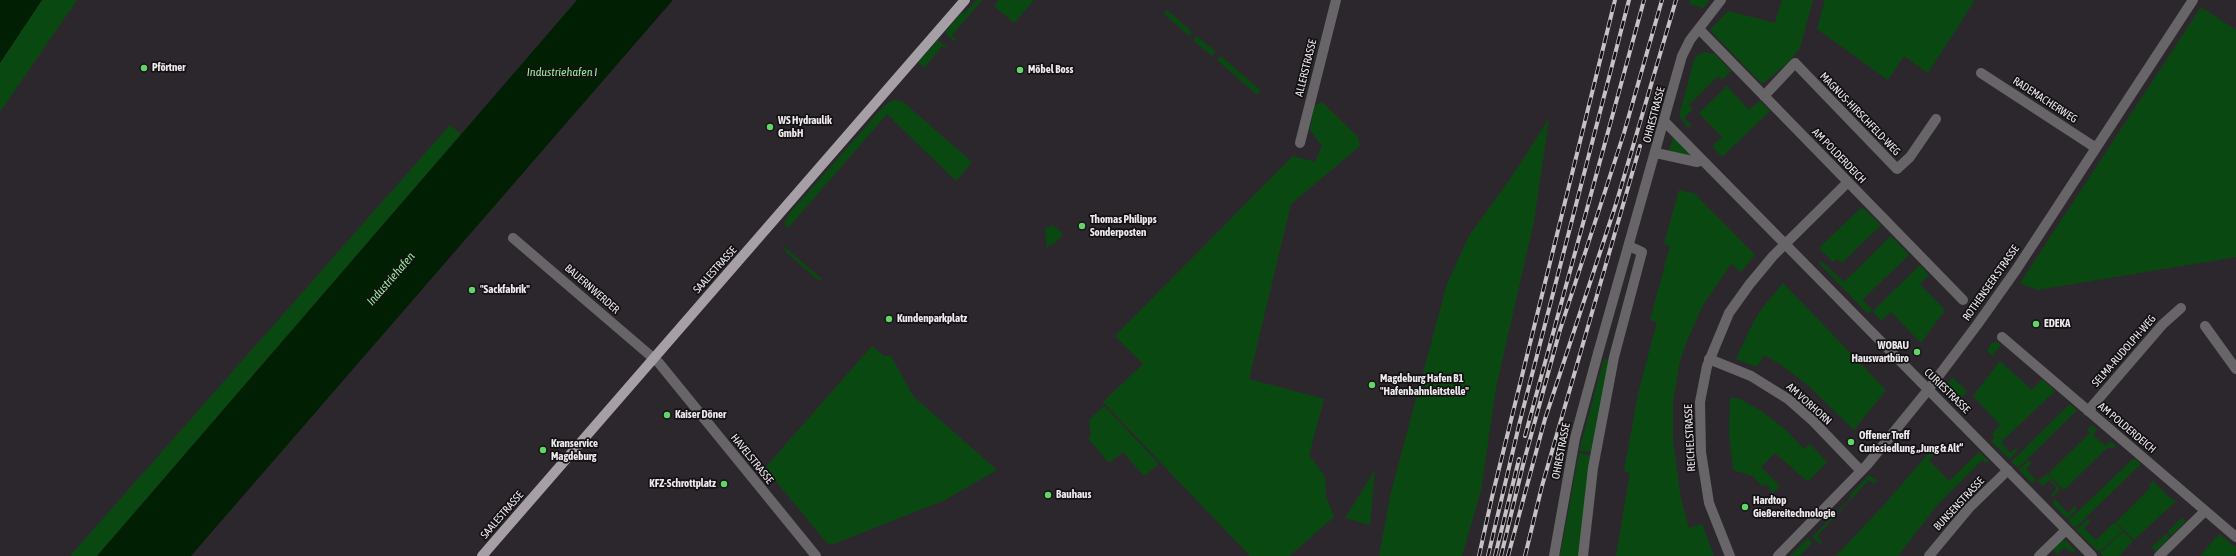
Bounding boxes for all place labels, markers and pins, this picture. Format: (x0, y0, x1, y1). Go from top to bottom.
place label: Pförtner (152, 61, 185, 75)
marker: Pförtner (139, 63, 149, 73)
place label: Möbel Boss (1028, 63, 1073, 77)
marker: Möbel Boss (1015, 65, 1025, 75)
place label: WS Hydraulik GmbH (778, 114, 832, 140)
marker: WS Hydraulik GmbH (765, 122, 775, 132)
place label: Thomas Philipps Sonderposten (1090, 213, 1157, 239)
marker: Thomas Philipps Sonderposten (1077, 221, 1087, 231)
place label: "Sackfabrik" (480, 283, 530, 297)
marker: "Sackfabrik" (467, 285, 477, 295)
place label: Kundenparkplatz (897, 312, 967, 326)
marker: Kundenparkplatz (884, 314, 894, 324)
place label: EDEKA (2044, 317, 2070, 331)
marker: EDEKA (2031, 319, 2041, 329)
place label: WOBAU Hauswartbüro (1851, 339, 1909, 365)
marker: WOBAU Hauswartbüro (1912, 347, 1922, 357)
place label: Magdeburg Hafen B1 "Hafenbahnleitstelle" (1380, 372, 1469, 398)
marker: Magdeburg Hafen B1 "Hafenbahnleitstelle" (1367, 380, 1377, 390)
place label: Kaiser Döner (675, 408, 726, 422)
marker: Kaiser Döner (662, 410, 672, 420)
place label: Offener Treff Curiesiedlung „Jung & Alt“ (1859, 429, 1963, 455)
place label: Kranservice Magdeburg (551, 437, 598, 463)
marker: Offener Treff Curiesiedlung „Jung & Alt“ (1846, 437, 1856, 447)
marker: Kranservice Magdeburg (538, 445, 548, 455)
place label: KFZ-Schrottplatz (649, 477, 716, 491)
marker: KFZ-Schrottplatz (719, 479, 729, 489)
place label: Bauhaus (1056, 488, 1091, 502)
marker: Bauhaus (1043, 490, 1053, 500)
place label: Hardtop Gießereitechnologie (1753, 494, 1835, 520)
marker: Hardtop Gießereitechnologie (1740, 502, 1750, 512)

